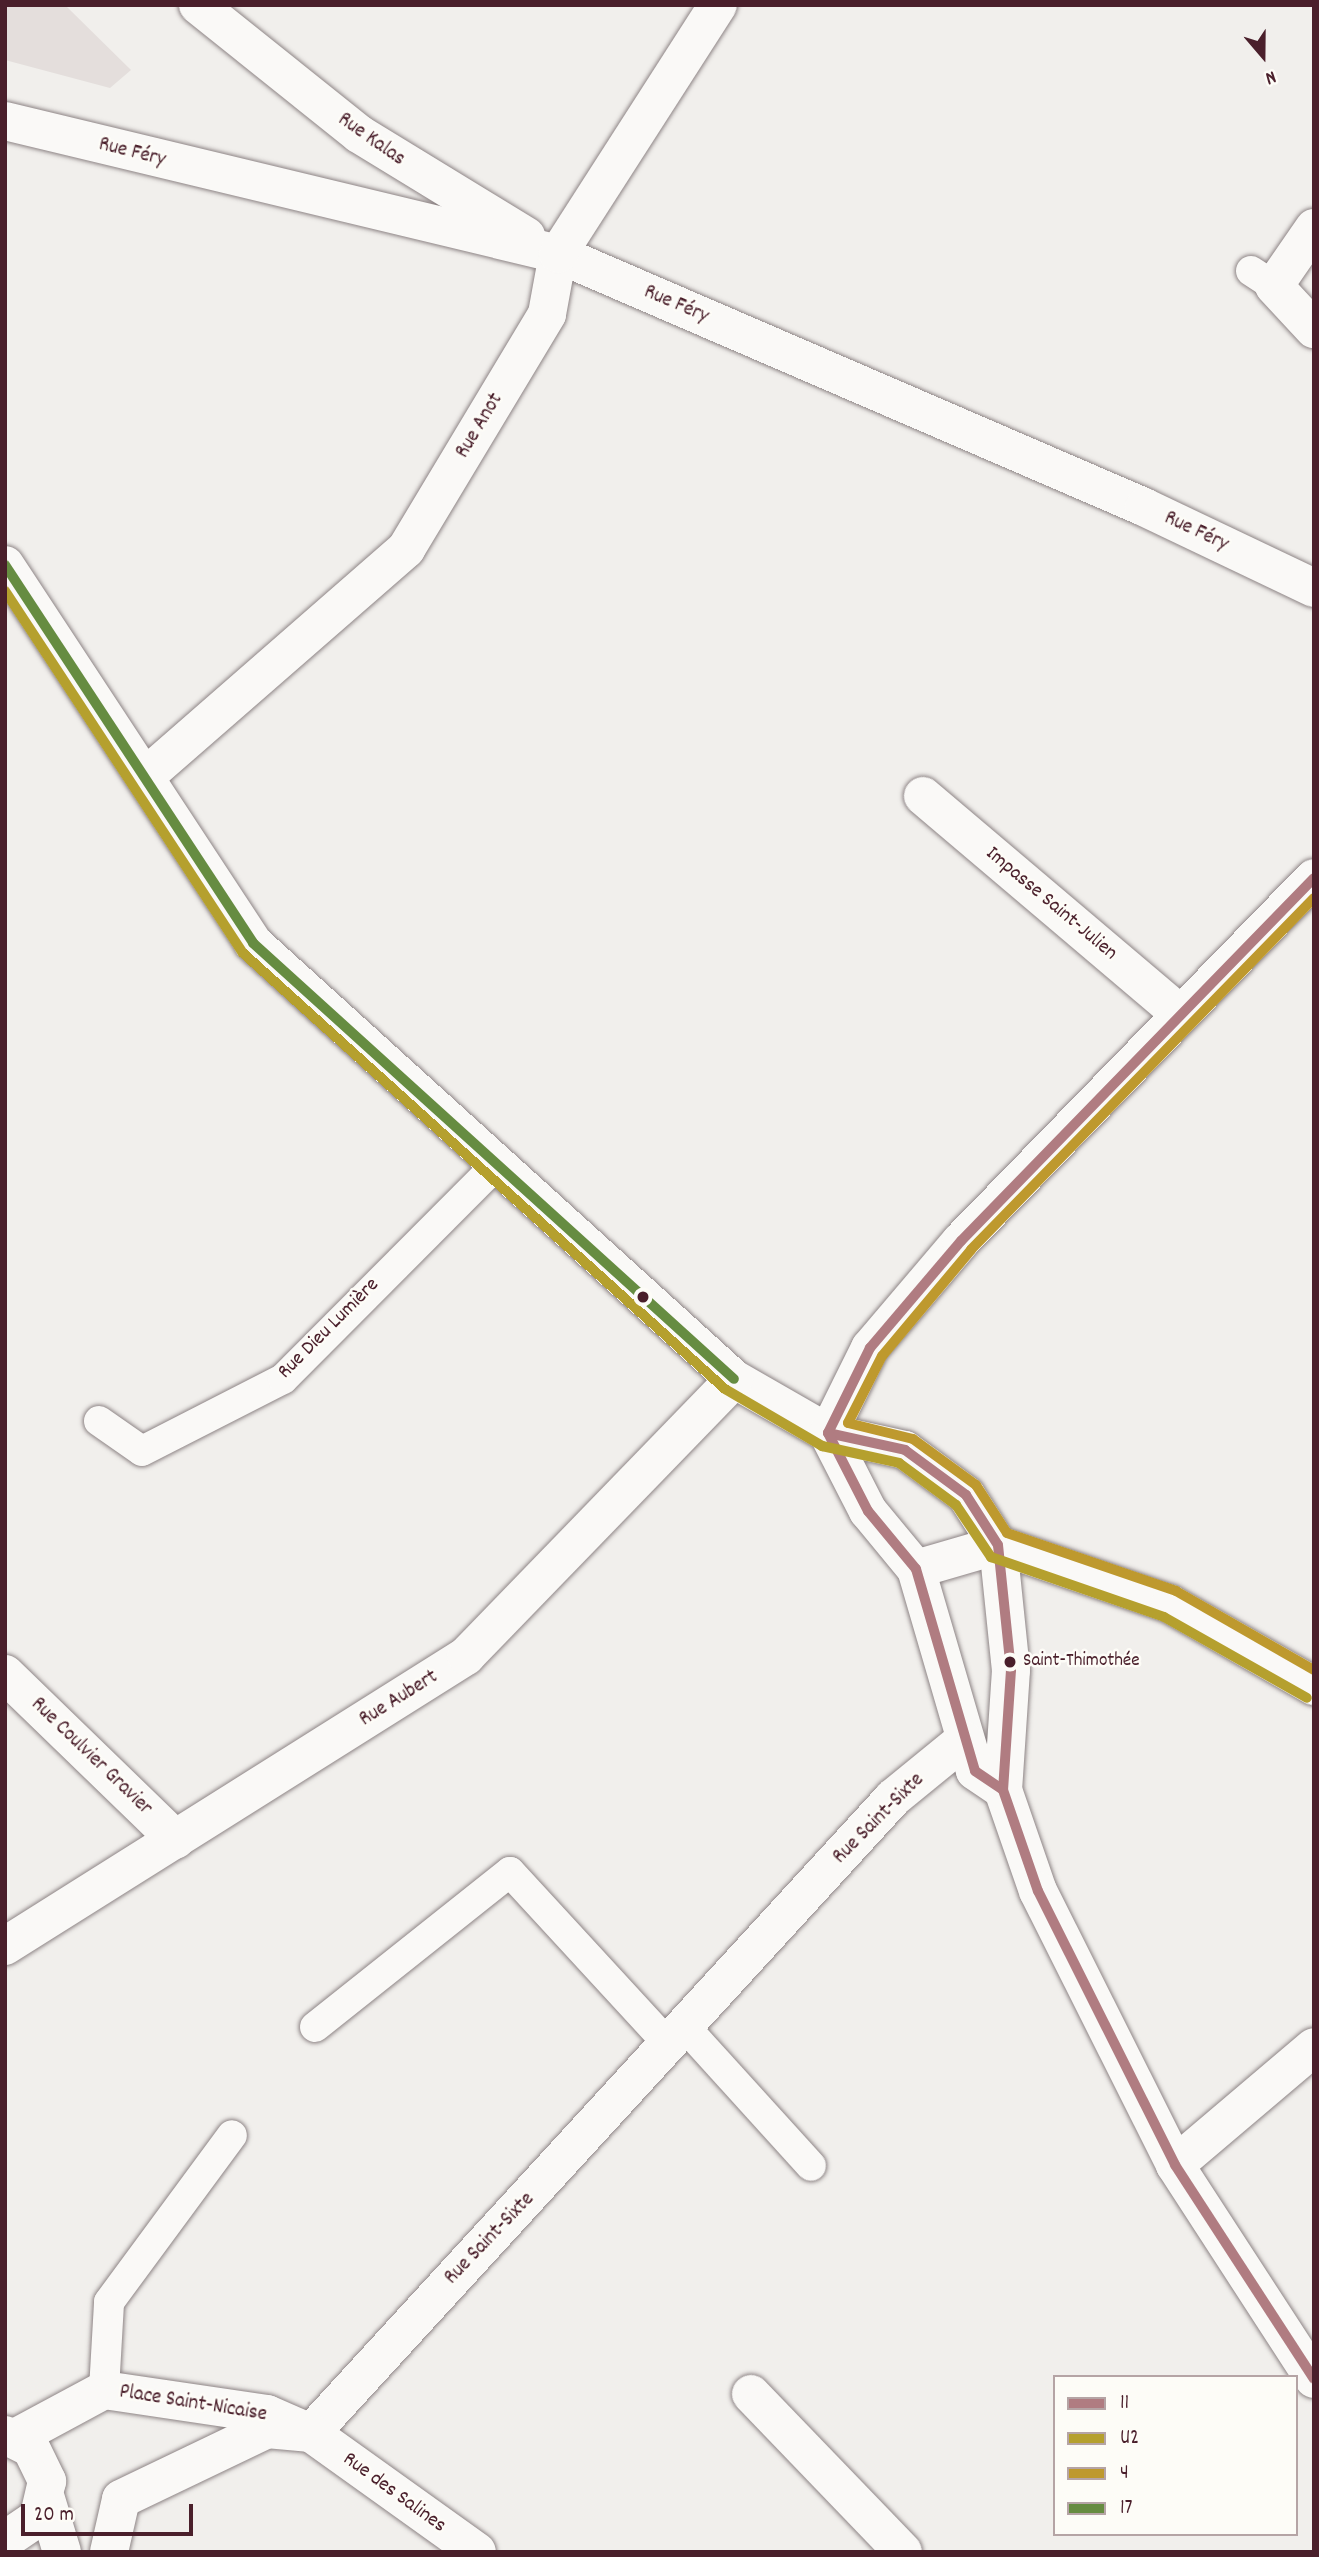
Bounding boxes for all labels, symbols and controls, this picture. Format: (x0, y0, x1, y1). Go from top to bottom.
north arrow (1228, 21, 1298, 91)
text: N (1261, 62, 1279, 90)
street label: Rue Kalas (332, 108, 410, 172)
street label: Rue Féry (96, 133, 168, 173)
street label: Rue Féry (640, 280, 712, 330)
street label: Rue Anot (451, 389, 509, 463)
street label: Rue Féry (1160, 506, 1232, 558)
street label: Impasse Saint-Julien (980, 842, 1122, 966)
street label: Rue Dieu Lumière (273, 1273, 385, 1385)
unlabelled marker (636, 1290, 650, 1304)
place label: Saint-Thimothée (1023, 1651, 1140, 1673)
marker: Saint-Thimothée (1003, 1655, 1017, 1669)
street label: Rue Aubert (355, 1665, 443, 1733)
street label: Rue Coulvier Gravier (25, 1693, 157, 1821)
street label: Rue Saint-Sixte (828, 1768, 930, 1870)
street label: Rue Saint-Sixte (440, 2188, 540, 2290)
legend (1053, 2375, 1298, 2536)
street label: Place Saint-Nicaise (118, 2380, 268, 2428)
text: 11 (1120, 2389, 1129, 2419)
text: U2 (1120, 2424, 1139, 2454)
street label: Rue des Salines (337, 2447, 451, 2539)
text: 4 (1120, 2459, 1129, 2489)
scale bar (24, 2490, 196, 2534)
text: 17 (1120, 2494, 1133, 2524)
text: 20 m (34, 2501, 74, 2531)

